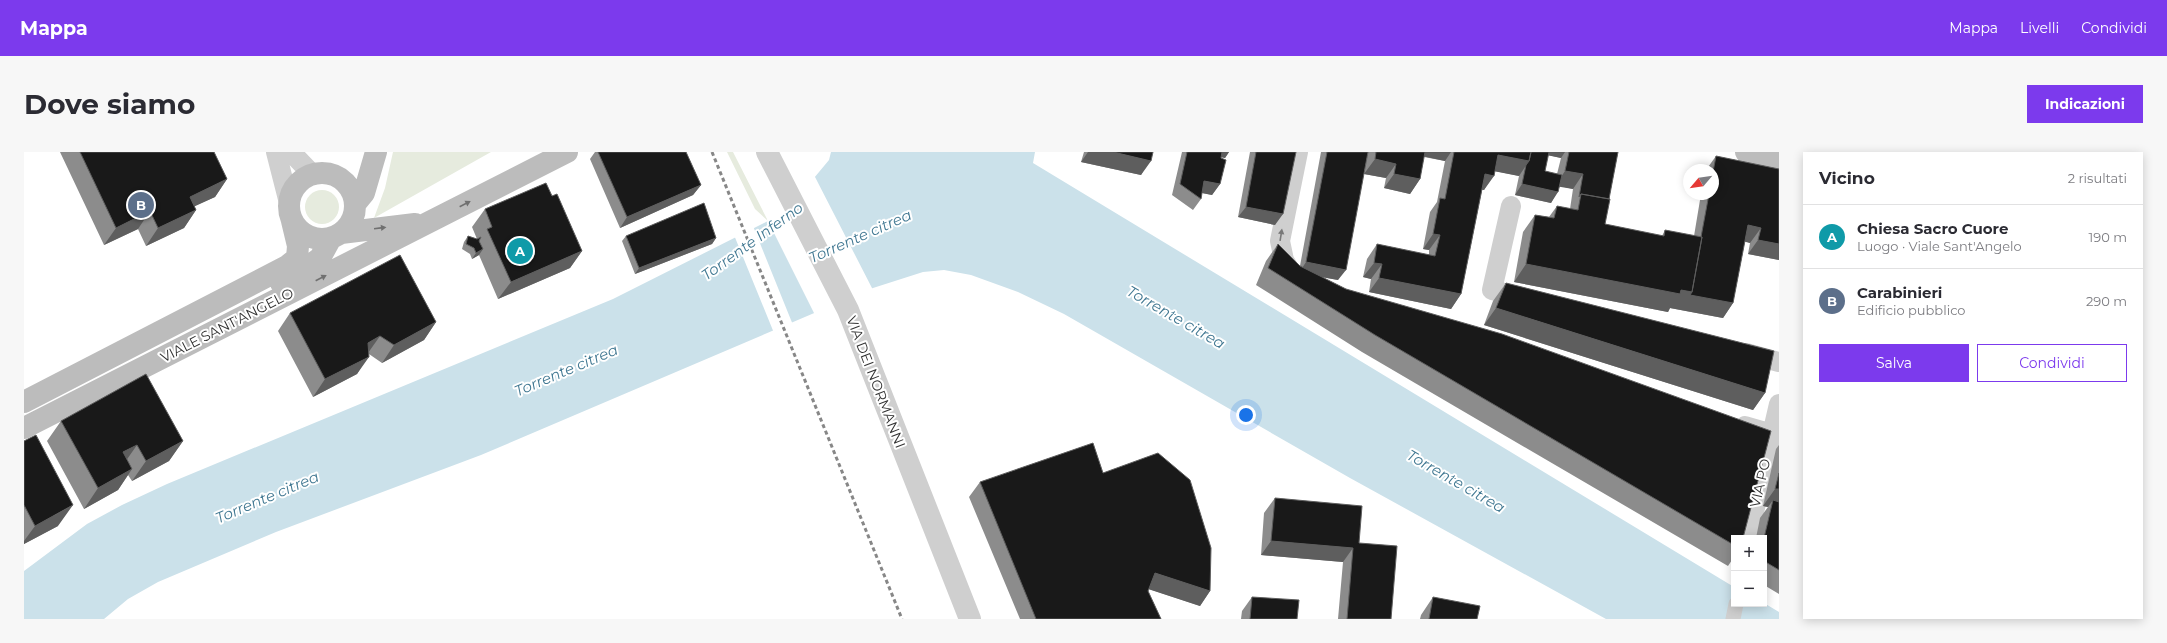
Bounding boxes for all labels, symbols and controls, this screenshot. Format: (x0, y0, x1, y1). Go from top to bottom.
text: Mappa (20, 17, 88, 40)
text: Mappa (1949, 19, 1998, 37)
text: Livelli (2020, 19, 2059, 37)
text: Condividi (2081, 19, 2147, 37)
button: Indicazioni (2027, 85, 2143, 123)
text: Dove siamo (24, 87, 195, 121)
north arrow (1683, 164, 1719, 200)
text: Vicino (1819, 168, 1875, 188)
text: 2 risultati (2068, 170, 2127, 186)
pin: B (128, 190, 154, 220)
water label: Torrente Inferno (697, 198, 807, 284)
one-way arrow (459, 201, 471, 208)
water label: Torrente citrea (806, 205, 914, 267)
text: Chiesa Sacro Cuore (1857, 219, 2008, 238)
one-way arrow (374, 225, 386, 232)
one-way arrow (1278, 229, 1284, 241)
text: A (1827, 229, 1837, 245)
text: 190 m (2089, 229, 2127, 245)
pin: A (507, 236, 533, 266)
text: Luogo · Viale Sant'Angelo (1857, 238, 2022, 254)
one-way arrow (315, 275, 327, 281)
water label: Torrente citrea (1123, 281, 1229, 353)
text: Carabinieri (1857, 283, 1942, 302)
street label: VIALE SANT'ANGELO (157, 284, 297, 366)
text: B (1827, 293, 1837, 309)
text: 290 m (2086, 293, 2127, 309)
text: Edificio pubblico (1857, 302, 1966, 318)
street label: VIA DEI NORMANNI (843, 313, 909, 451)
water label: Torrente citrea (511, 340, 621, 400)
button: Salva (1819, 344, 1969, 382)
button: Condividi (1977, 344, 2127, 382)
your location (1236, 405, 1256, 425)
water label: Torrente citrea (1403, 445, 1509, 517)
street label: VIA PO (1746, 457, 1774, 509)
water label: Torrente citrea (212, 467, 322, 527)
map controls (1731, 535, 1767, 607)
button: + (1731, 535, 1767, 571)
button: − (1731, 571, 1767, 607)

